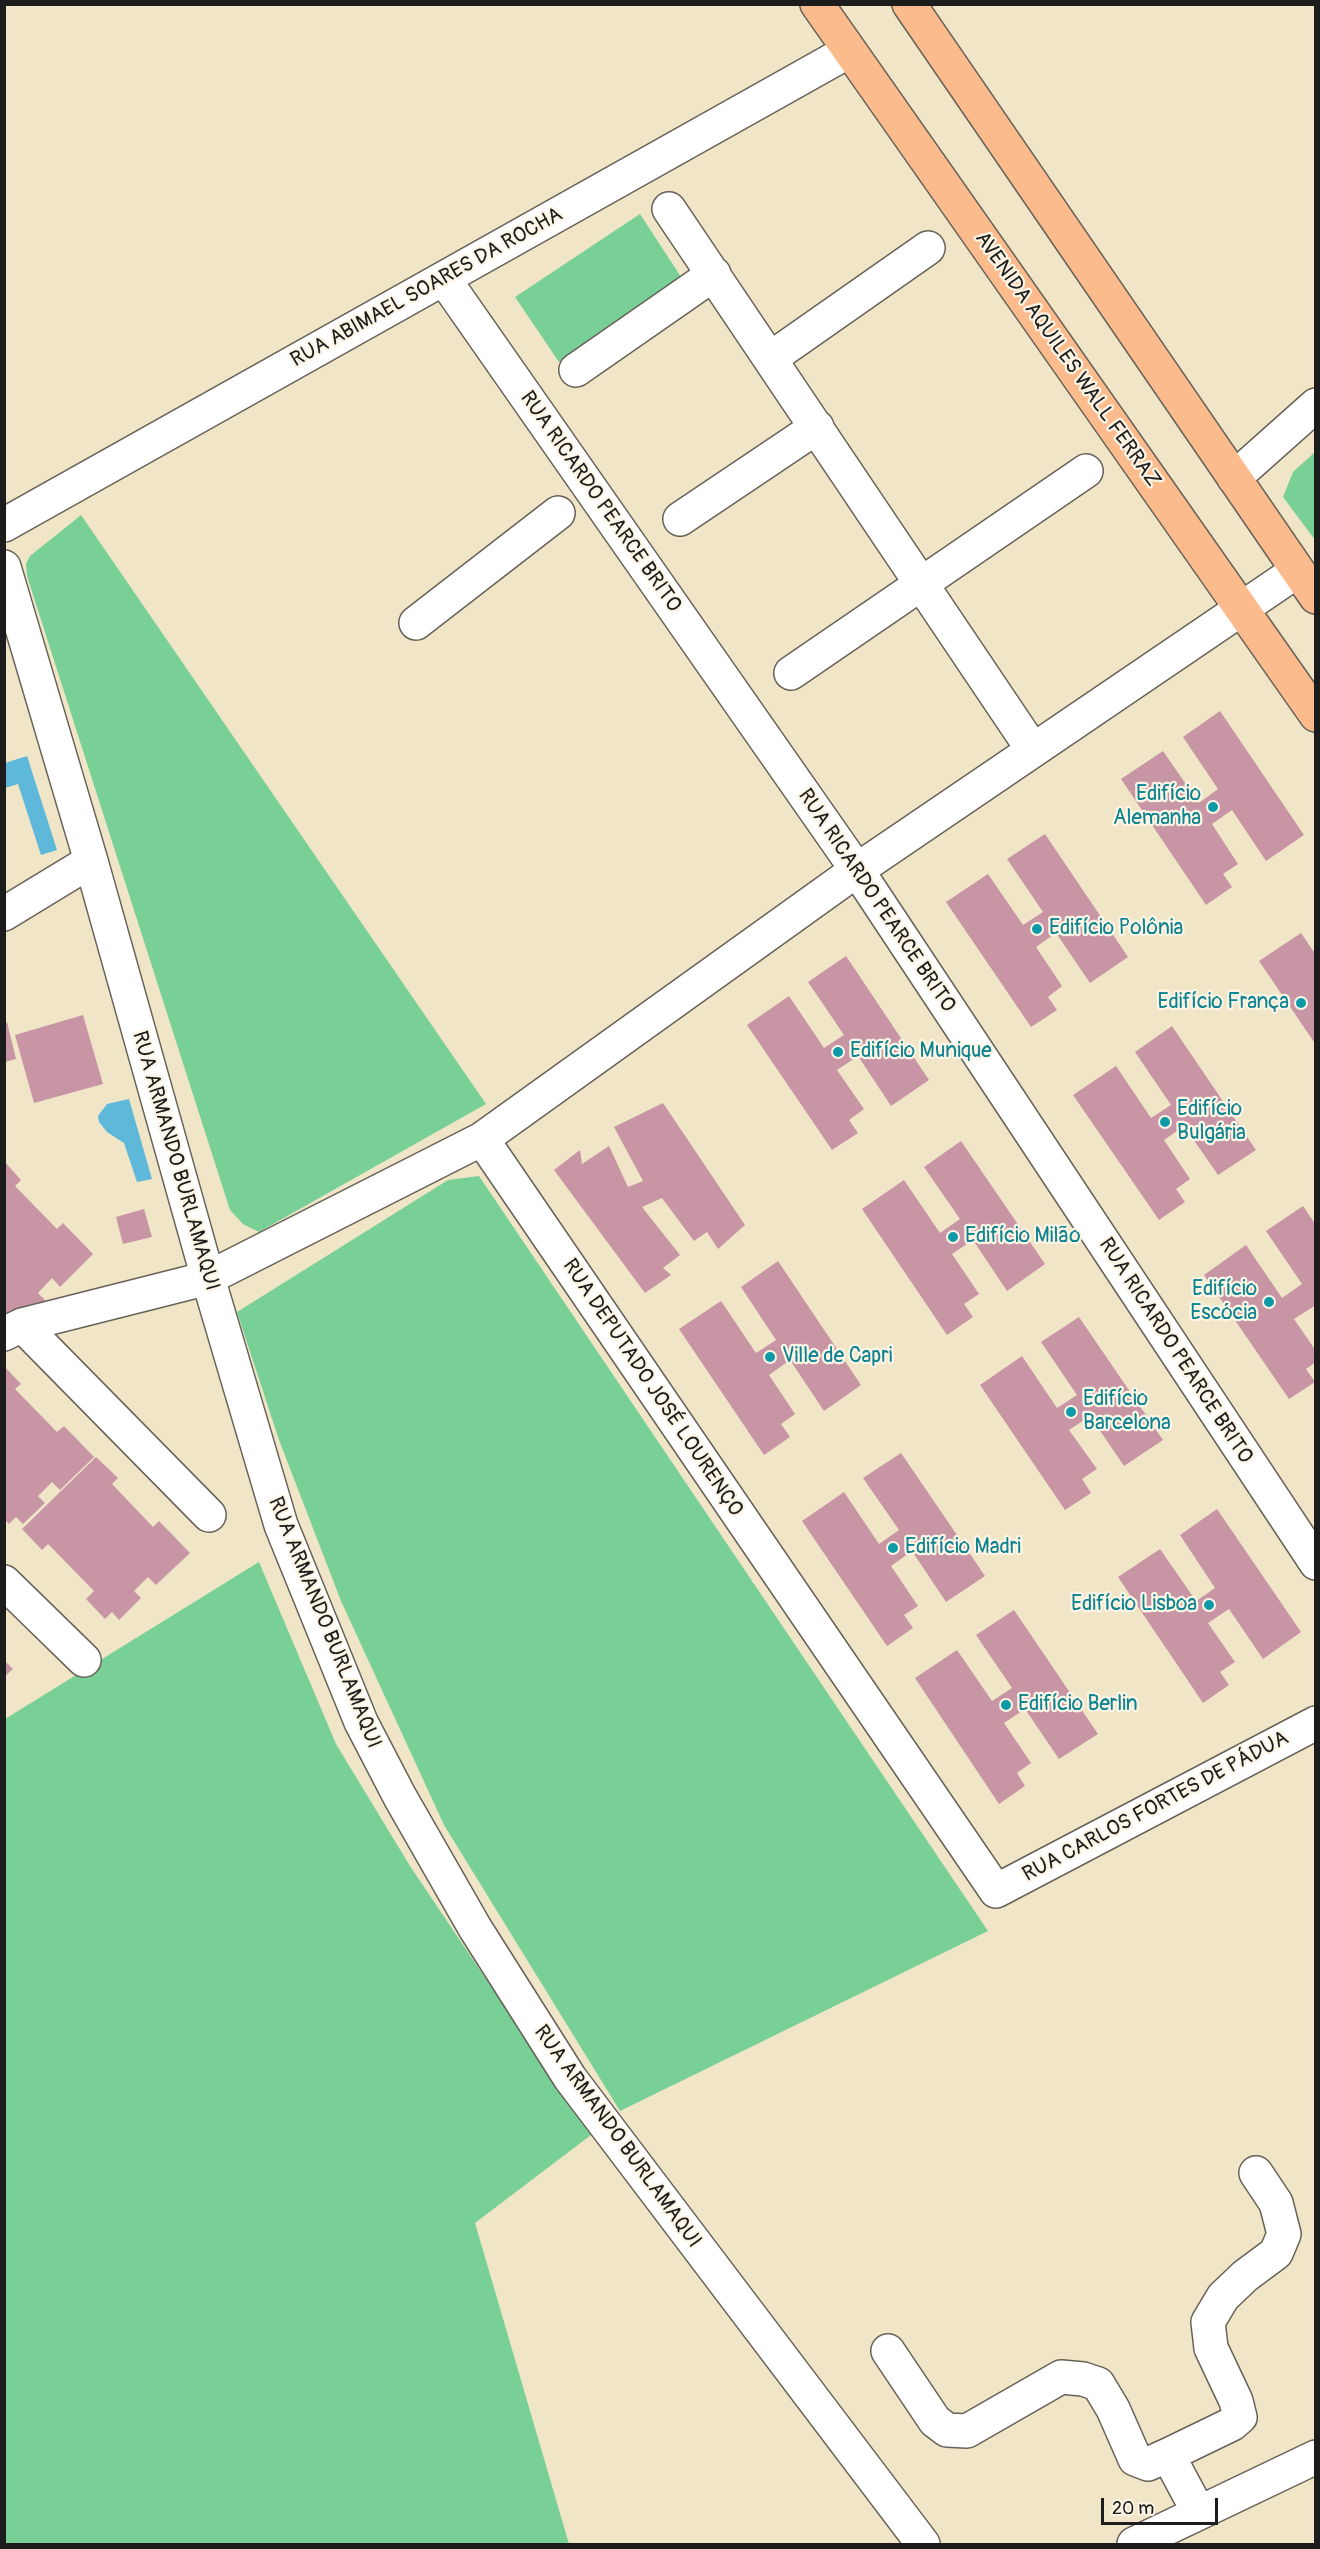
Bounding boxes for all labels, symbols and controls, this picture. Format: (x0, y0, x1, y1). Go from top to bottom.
street label: RUA ABIMAEL SOARES DA ROCHA (287, 203, 567, 373)
street label: AVENIDA AQUILES WALL FERRAZ (969, 227, 1165, 493)
street label: RUA RICARDO PEARCE BRITO (514, 387, 686, 617)
place label: Edifício Alemanha (1113, 782, 1201, 832)
street label: RUA RICARDO PEARCE BRITO (792, 785, 960, 1017)
marker: Edifício Alemanha (1206, 800, 1220, 814)
place label: Edifício Polônia (1049, 916, 1183, 942)
marker: Edifício Polônia (1030, 922, 1044, 936)
place label: Edifício França (1158, 990, 1289, 1016)
marker: Edifício França (1294, 996, 1308, 1010)
street label: RUA ARMANDO BURLAMAQUI (126, 1028, 224, 1294)
place label: Edifício Munique (850, 1039, 992, 1065)
marker: Edifício Munique (831, 1045, 845, 1059)
place label: Edifício Bulgária (1177, 1097, 1246, 1147)
marker: Edifício Bulgária (1158, 1115, 1172, 1129)
place label: Edifício Milão (965, 1224, 1081, 1250)
marker: Edifício Milão (946, 1230, 960, 1244)
street label: RUA RICARDO PEARCE BRITO (1093, 1234, 1257, 1468)
street label: RUA DEPUTADO JOSÉ LOURENÇO (556, 1255, 748, 1521)
place label: Edifício Escócia (1190, 1277, 1257, 1327)
marker: Edifício Escócia (1262, 1295, 1276, 1309)
place label: Ville de Capri (782, 1344, 893, 1370)
marker: Ville de Capri (763, 1350, 777, 1364)
place label: Edifício Barcelona (1083, 1387, 1171, 1437)
marker: Edifício Barcelona (1064, 1405, 1078, 1419)
street label: RUA ARMANDO BURLAMAQUI (262, 1494, 386, 1752)
place label: Edifício Madri (905, 1535, 1021, 1561)
marker: Edifício Madri (886, 1541, 900, 1555)
place label: Edifício Lisboa (1071, 1592, 1197, 1618)
marker: Edifício Lisboa (1202, 1598, 1216, 1612)
place label: Edifício Berlin (1018, 1692, 1138, 1718)
marker: Edifício Berlin (999, 1698, 1013, 1712)
street label: RUA CARLOS FORTES DE PÁDUA (1019, 1726, 1293, 1888)
street label: RUA ARMANDO BURLAMAQUI (528, 2021, 706, 2253)
scale bar (1104, 2486, 1221, 2524)
text: 20 m (1112, 2497, 1154, 2520)

